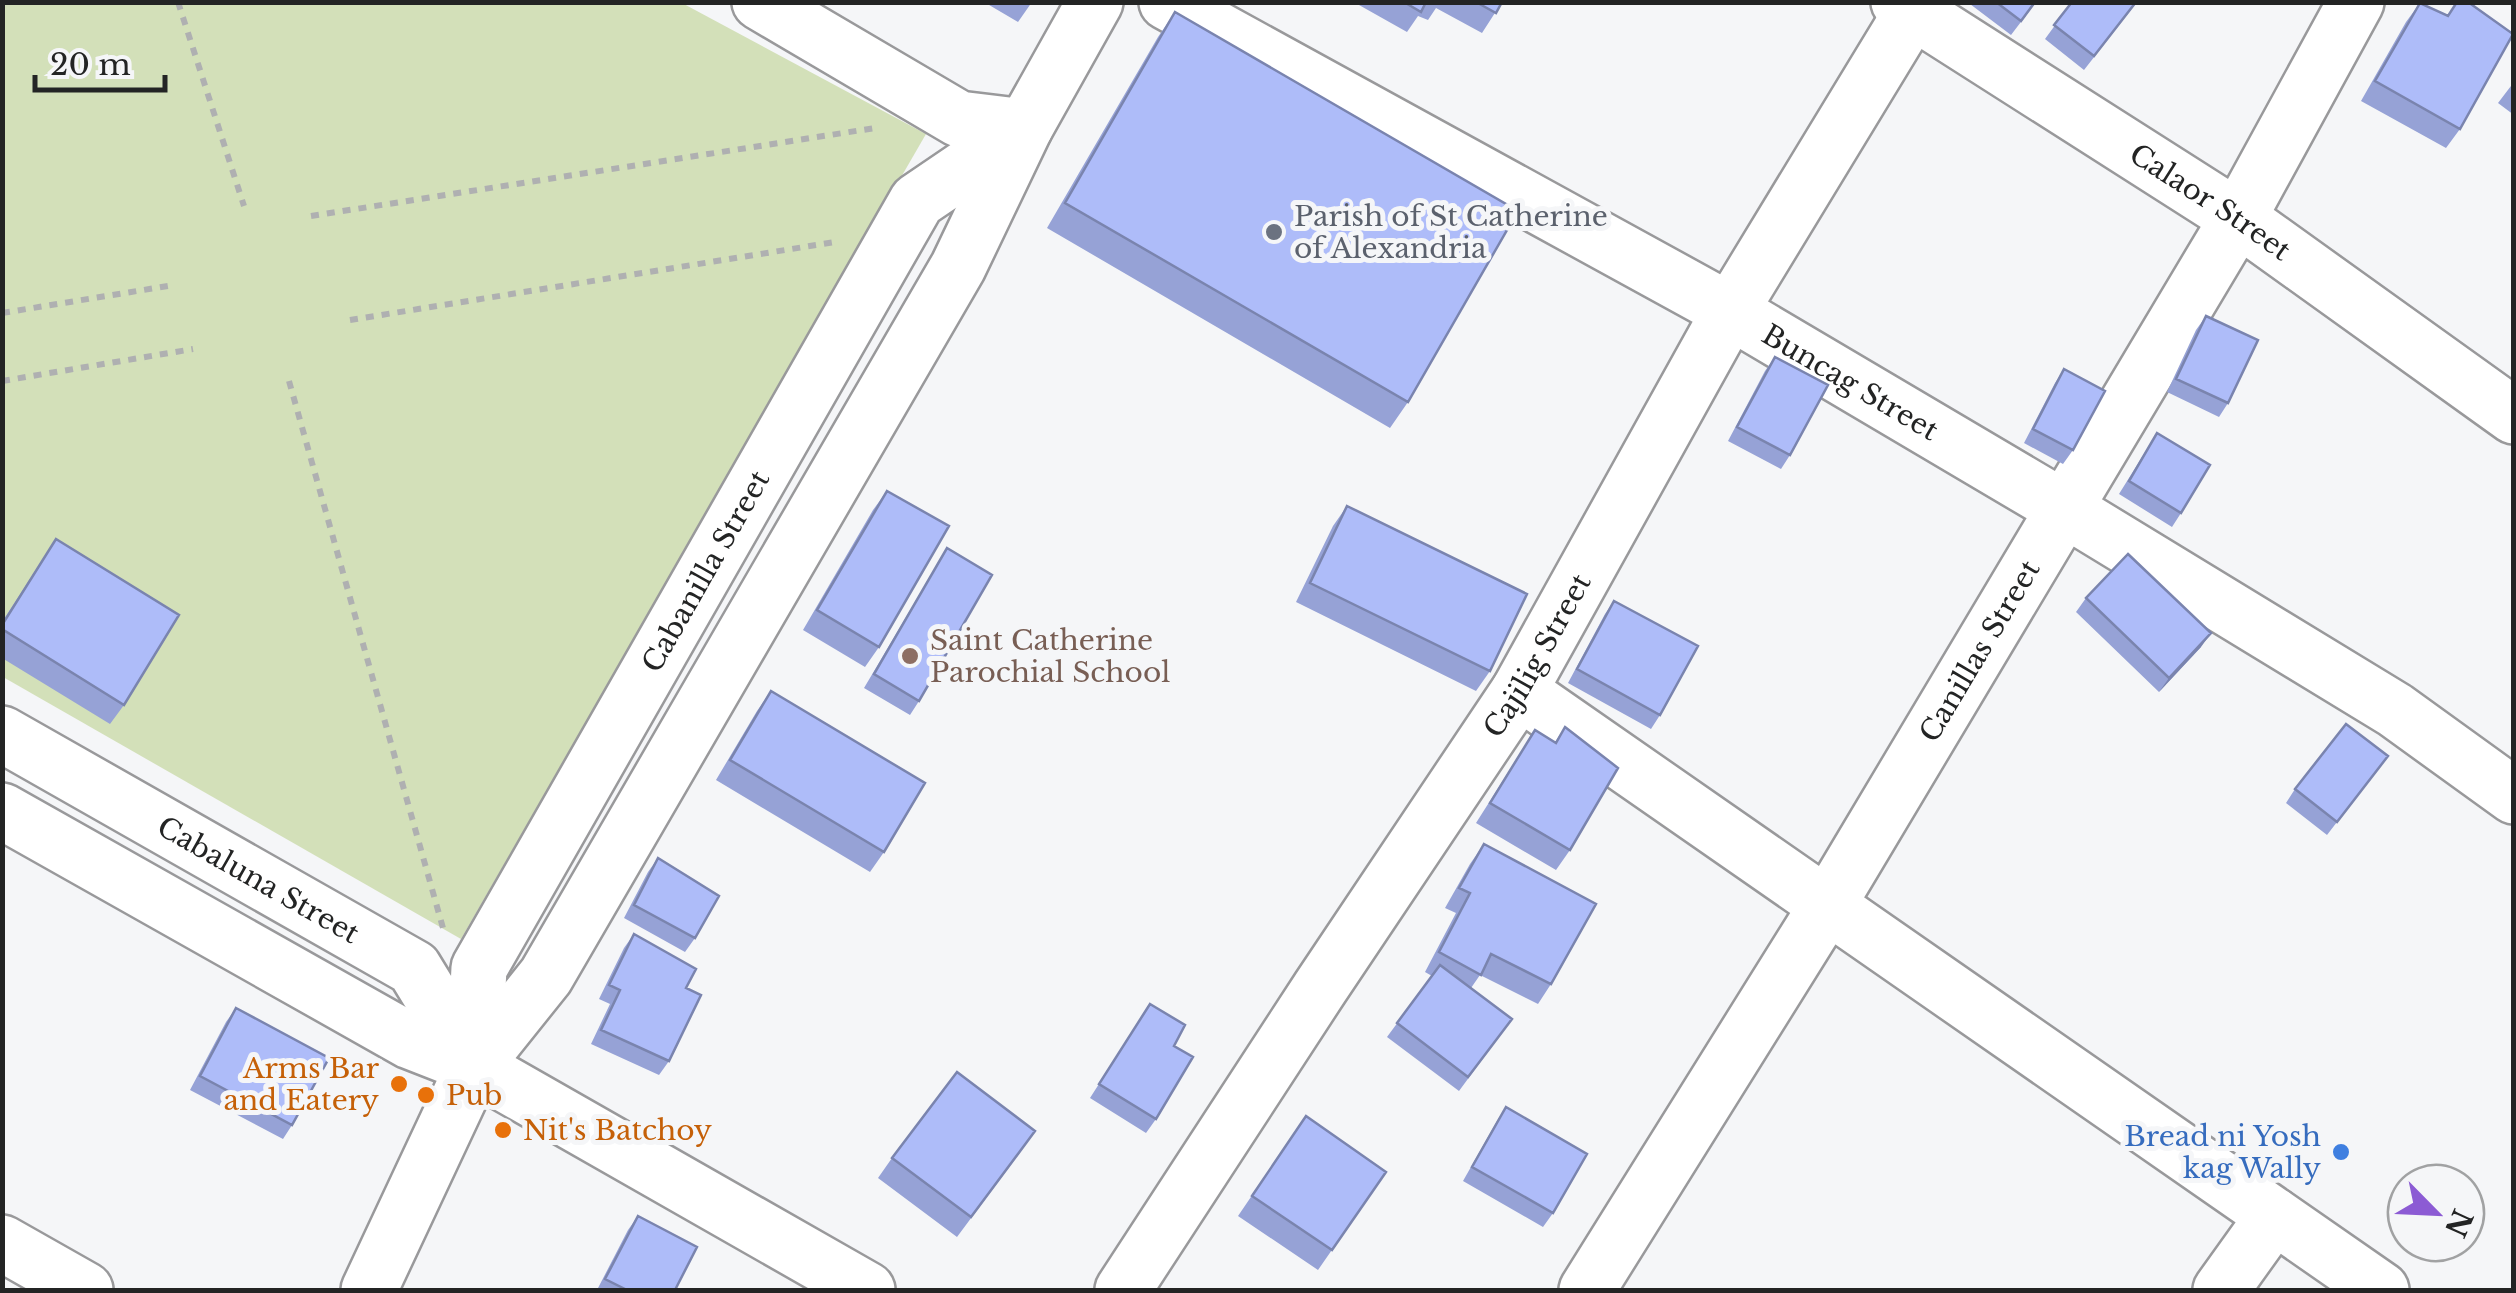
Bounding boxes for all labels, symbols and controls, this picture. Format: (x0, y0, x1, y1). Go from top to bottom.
scale bar (35, 30, 165, 92)
text: 20 m (50, 46, 131, 83)
street label: Calaor Street (2123, 137, 2298, 268)
place label: Parish of St Catherine of Alexandria (1294, 199, 1608, 266)
marker: Parish of St Catherine of Alexandria (1263, 221, 1285, 243)
street label: Buncag Street (1756, 317, 1945, 448)
street label: Cabanilla Street (635, 464, 778, 678)
street label: Canillas Street (1912, 554, 2048, 748)
street label: Cajilig Street (1476, 567, 1599, 744)
place label: Saint Catherine Parochial School (930, 623, 1170, 690)
marker: Saint Catherine Parochial School (899, 645, 921, 667)
street label: Cabaluna Street (151, 809, 366, 951)
place label: Arms Bar and Eatery (224, 1051, 380, 1118)
marker: Arms Bar and Eatery (388, 1073, 410, 1095)
place label: Pub (446, 1078, 502, 1113)
marker: Pub (415, 1084, 437, 1106)
place label: Nit's Batchoy (523, 1113, 712, 1148)
marker: Nit's Batchoy (492, 1119, 514, 1141)
place label: Bread ni Yosh kag Wally (2124, 1119, 2321, 1186)
marker: Bread ni Yosh kag Wally (2330, 1141, 2352, 1163)
north arrow (2386, 1163, 2486, 1263)
text: N (2437, 1204, 2480, 1242)

